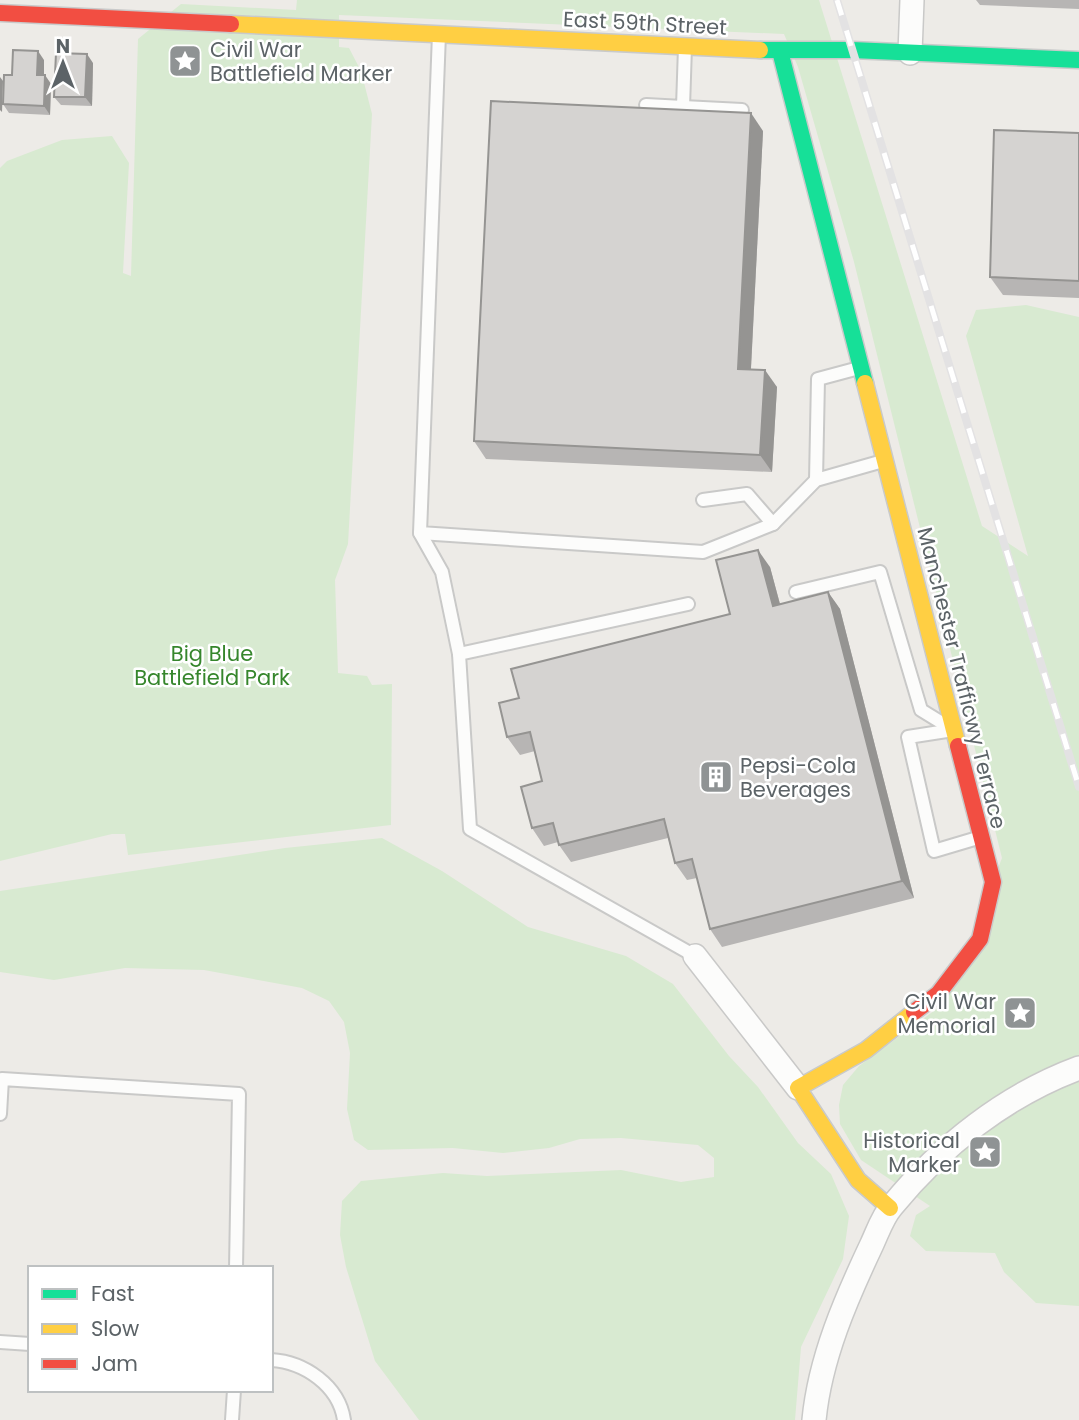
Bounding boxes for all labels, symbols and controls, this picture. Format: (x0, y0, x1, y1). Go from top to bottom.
street label: East 59th Street (562, 4, 728, 42)
north arrow (28, 28, 98, 98)
text: N (56, 33, 70, 60)
place label: Civil War Battlefield Marker (210, 35, 393, 88)
place icon: Civil War Battlefield Marker (166, 42, 204, 80)
street label: Manchester Trafficwy Terrace (910, 524, 1014, 832)
park label: Big Blue Battlefield Park (134, 639, 290, 692)
place label: Pepsi-Cola Beverages (740, 751, 856, 804)
building icon: Pepsi-Cola Beverages (697, 758, 735, 796)
place label: Civil War Memorial (897, 987, 996, 1040)
place icon: Civil War Memorial (1001, 994, 1039, 1032)
place label: Historical Marker (863, 1126, 960, 1179)
place icon: Historical Marker (966, 1133, 1004, 1171)
legend (28, 1266, 273, 1392)
text: Fast (91, 1279, 134, 1308)
text: Slow (91, 1314, 139, 1343)
text: Jam (91, 1349, 138, 1378)

